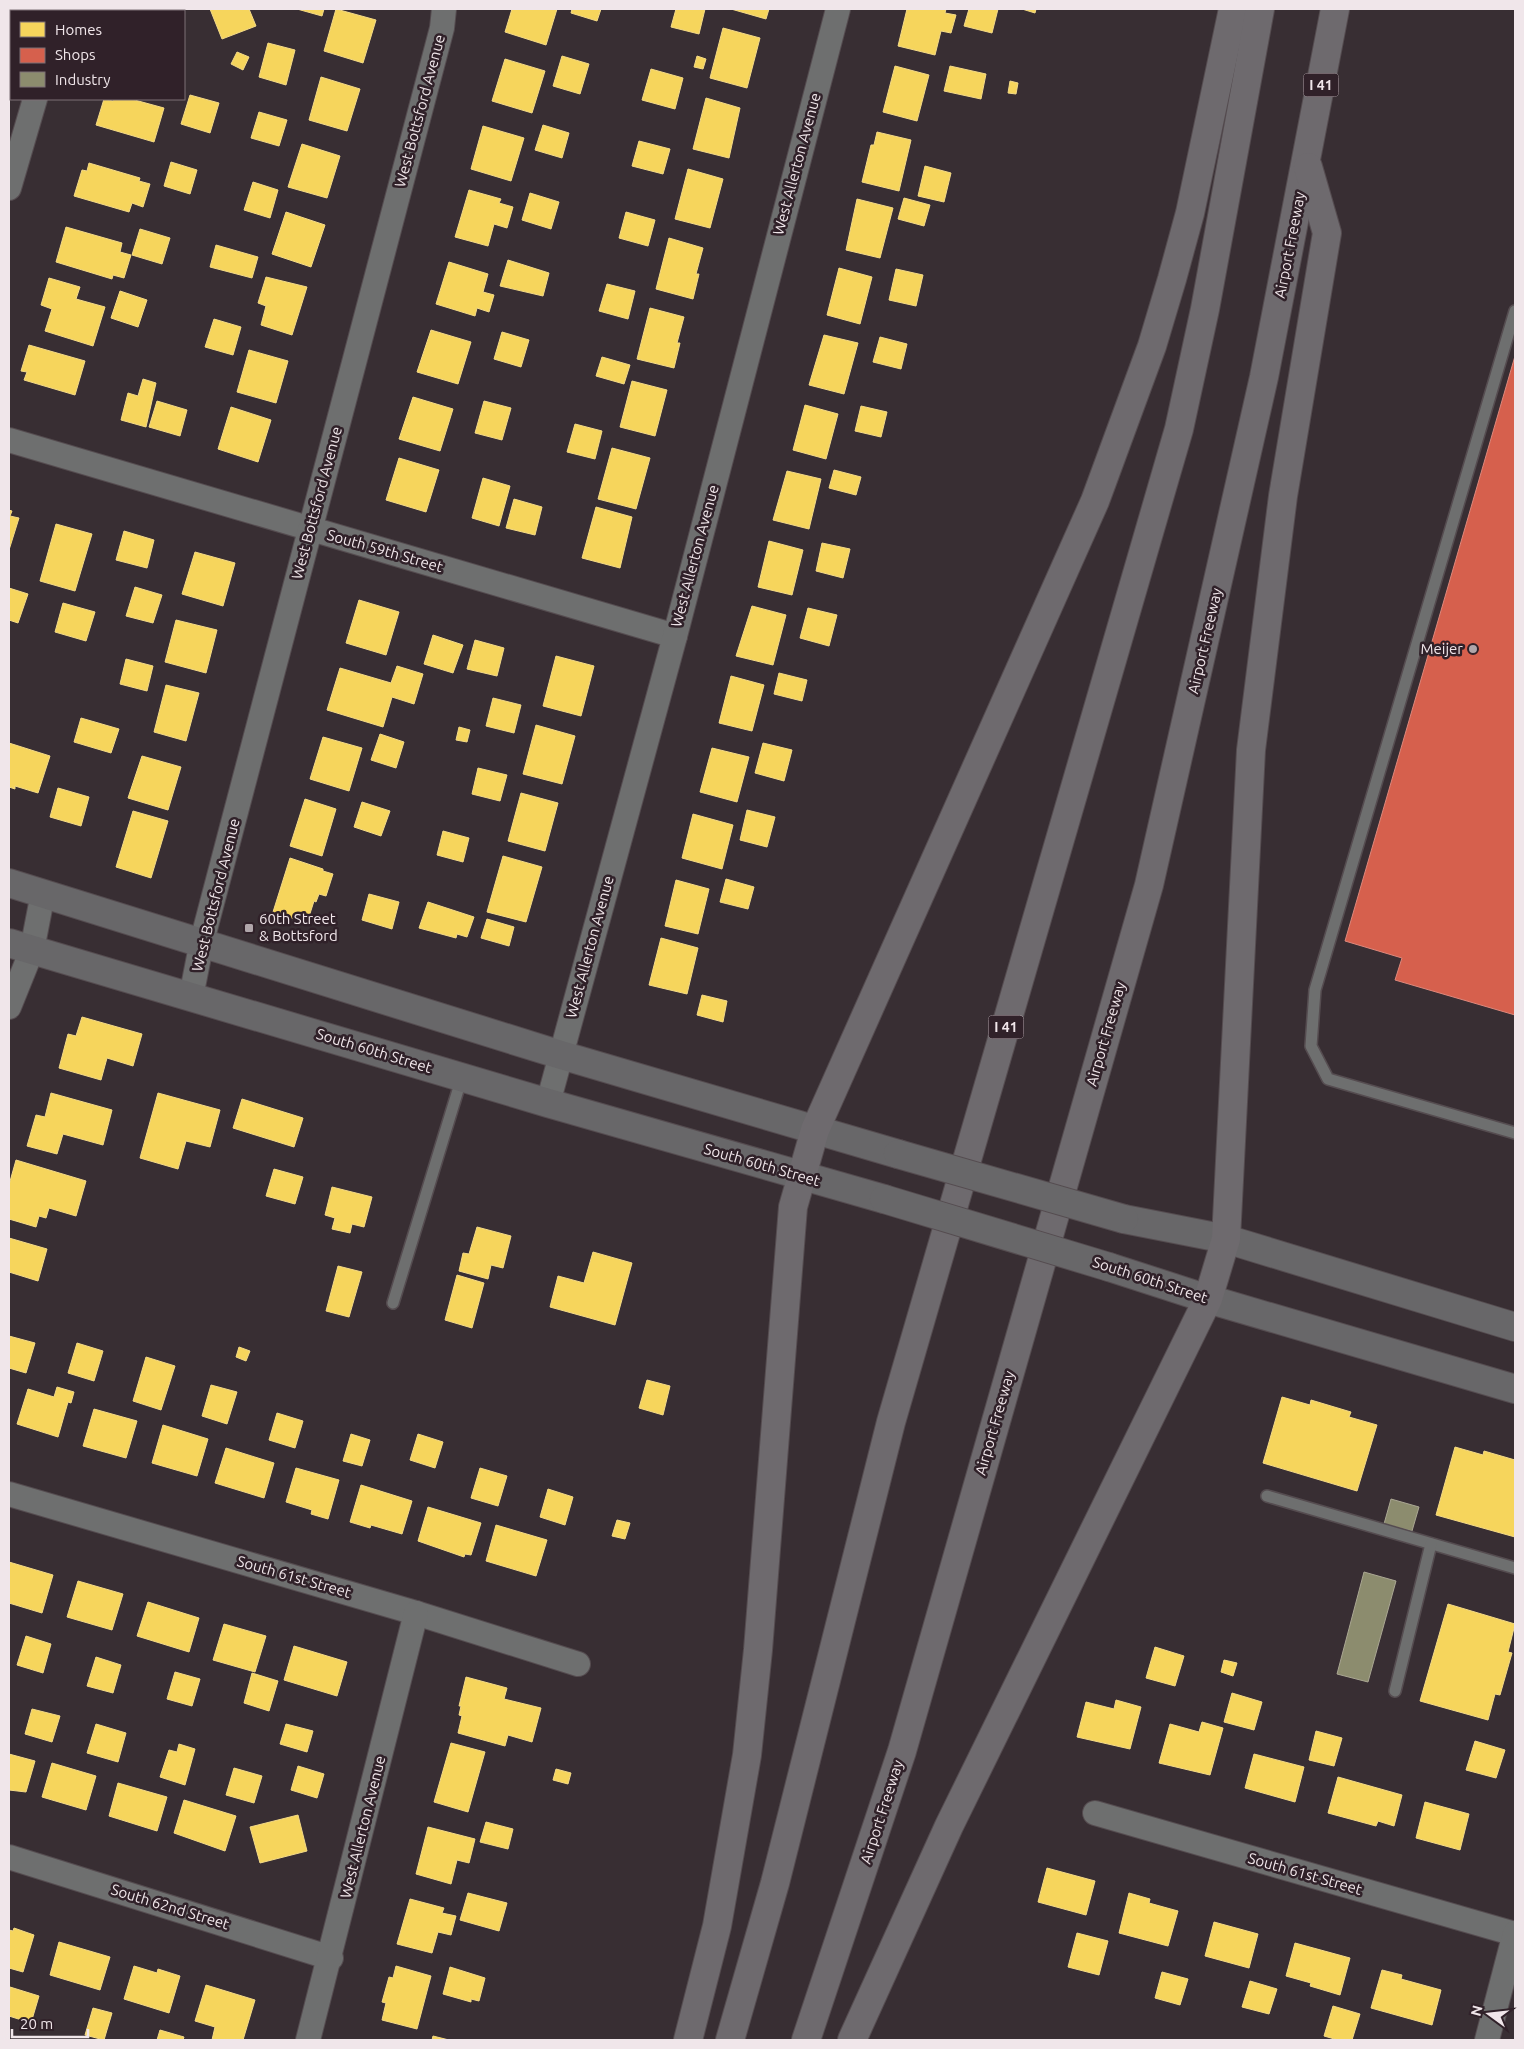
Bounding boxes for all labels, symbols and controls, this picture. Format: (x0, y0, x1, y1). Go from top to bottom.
legend (10, 10, 185, 100)
text: Homes (55, 21, 102, 38)
street label: West Bottsford Avenue (391, 33, 448, 189)
text: Shops (55, 46, 96, 63)
text: Industry (55, 71, 110, 88)
road number: I 41 (1304, 74, 1338, 96)
street label: West Allerton Avenue (769, 91, 824, 237)
street label: Airport Freeway (1271, 190, 1308, 300)
street label: West Bottsford Avenue (288, 425, 345, 581)
street label: West Allerton Avenue (667, 483, 722, 629)
street label: South 59th Street (325, 526, 445, 575)
street label: Airport Freeway (1184, 586, 1225, 695)
place label: Meijer (1420, 640, 1463, 657)
marker: Meijer (1467, 643, 1479, 655)
street label: West Bottsford Avenue (188, 817, 243, 973)
street label: West Allerton Avenue (562, 874, 617, 1020)
place label: 60th Street & Bottsford (259, 910, 338, 944)
marker: 60th Street & Bottsford (243, 922, 255, 934)
street label: Airport Freeway (1082, 980, 1129, 1088)
road number: I 41 (988, 1016, 1024, 1038)
street label: South 60th Street (314, 1025, 434, 1076)
street label: South 60th Street (702, 1140, 822, 1189)
street label: South 60th Street (1091, 1253, 1210, 1306)
street label: Airport Freeway (971, 1369, 1018, 1477)
street label: South 61st Street (235, 1552, 353, 1601)
street label: West Allerton Avenue (337, 1754, 388, 1900)
street label: Airport Freeway (857, 1758, 906, 1866)
street label: South 61st Street (1246, 1849, 1364, 1898)
street label: South 62nd Street (109, 1880, 231, 1933)
north arrow (1464, 1989, 1514, 2039)
text: N (1467, 2004, 1486, 2018)
scale bar (12, 2006, 89, 2038)
text: 20 m (20, 2015, 53, 2032)

